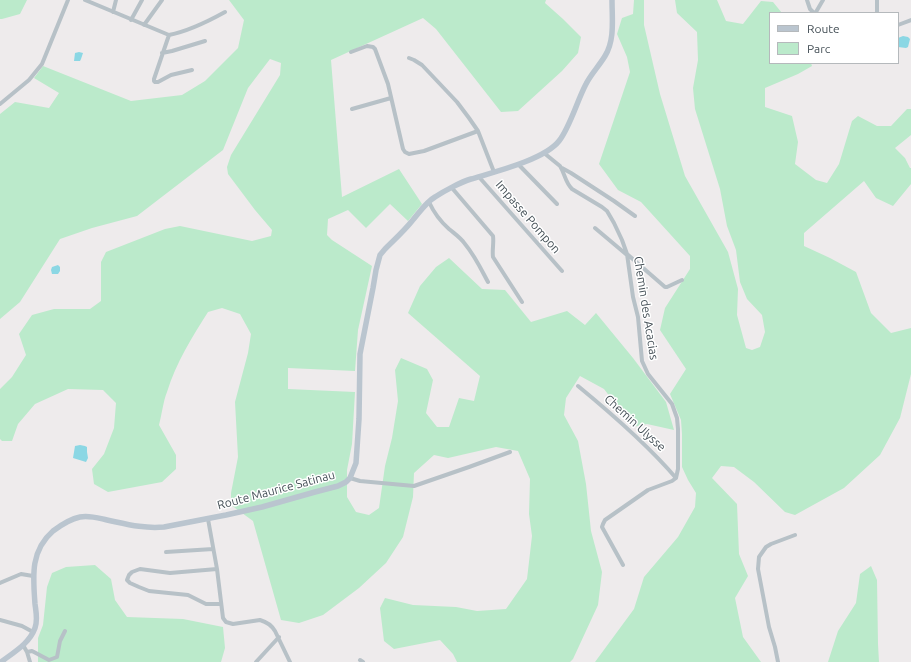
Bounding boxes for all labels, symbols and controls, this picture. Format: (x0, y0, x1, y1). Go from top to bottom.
legend (769, 12, 899, 64)
text: Route (807, 22, 840, 35)
text: Parc (807, 42, 830, 55)
street label: Impasse Pompon (492, 178, 564, 256)
street label: Chemin des Acacias (631, 255, 661, 361)
street label: Chemin Ulysse (601, 392, 669, 454)
street label: Route Maurice Satinau (216, 467, 336, 513)

